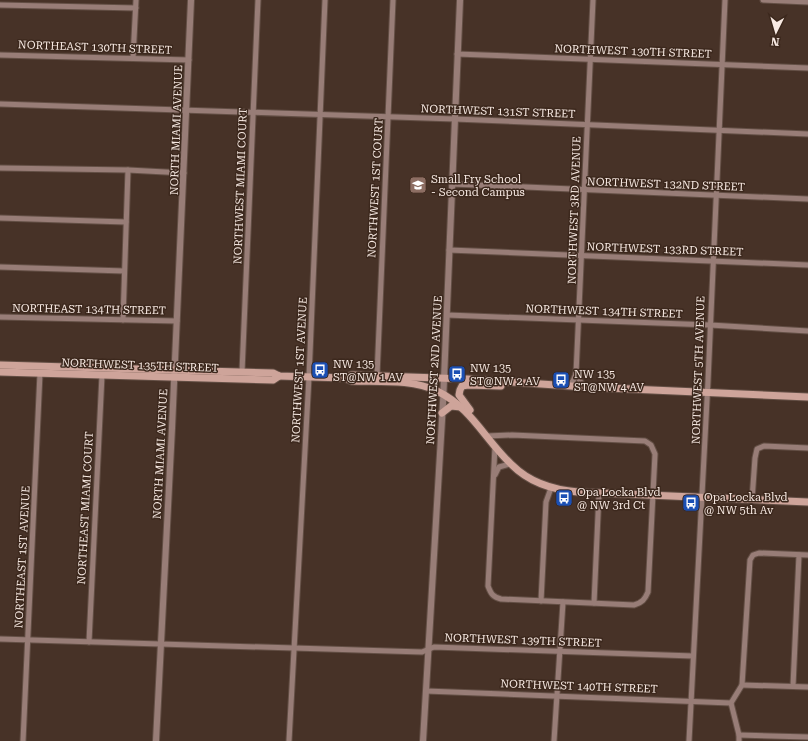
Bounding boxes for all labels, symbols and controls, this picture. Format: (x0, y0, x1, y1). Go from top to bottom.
north arrow (756, 12, 796, 52)
text: N (770, 35, 780, 48)
street label: NORTHEAST 130TH STREET (18, 38, 172, 57)
street label: NORTHWEST 130TH STREET (554, 42, 712, 61)
street label: NORTH MIAMI AVENUE (168, 65, 185, 195)
street label: NORTHWEST 131ST STREET (420, 102, 576, 121)
street label: NORTHWEST MIAMI COURT (231, 108, 250, 264)
street label: NORTHWEST 1ST COURT (365, 118, 386, 258)
street label: NORTHWEST 3RD AVENUE (565, 136, 584, 284)
place label: Small Fry School - Second Campus (431, 173, 525, 199)
school or university icon: Small Fry School - Second Campus (408, 175, 428, 195)
street label: NORTHWEST 132ND STREET (587, 175, 745, 194)
street label: NORTHWEST 133RD STREET (586, 240, 744, 259)
street label: NORTHWEST 2ND AVENUE (424, 295, 445, 445)
street label: NORTHWEST 5TH AVENUE (689, 296, 708, 444)
street label: NORTHWEST 1ST AVENUE (289, 297, 310, 443)
street label: NORTHEAST 134TH STREET (12, 302, 166, 317)
street label: NORTHWEST 134TH STREET (525, 302, 683, 321)
street label: NORTHWEST 135TH STREET (61, 356, 219, 375)
place label: NW 135 ST@NW 1 AV (333, 358, 403, 384)
bus stop icon: NW 135 ST@NW 1 AV (310, 360, 330, 380)
place label: NW 135 ST@NW 2 AV (470, 362, 540, 388)
bus stop icon: NW 135 ST@NW 2 AV (447, 364, 467, 384)
place label: NW 135 ST@NW 4 AV (574, 368, 644, 394)
bus stop icon: NW 135 ST@NW 4 AV (551, 370, 571, 390)
street label: NORTH MIAMI AVENUE (151, 389, 170, 520)
street label: NORTHEAST MIAMI COURT (75, 431, 96, 585)
street label: NORTHEAST 1ST AVENUE (12, 485, 33, 629)
place label: Opa Locka Blvd @ NW 3rd Ct (577, 486, 661, 512)
bus stop icon: Opa Locka Blvd @ NW 3rd Ct (554, 488, 574, 508)
place label: Opa Locka Blvd @ NW 5th Av (704, 491, 788, 517)
bus stop icon: Opa Locka Blvd @ NW 5th Av (681, 493, 701, 513)
street label: NORTHWEST 139TH STREET (444, 631, 602, 650)
street label: NORTHWEST 140TH STREET (500, 677, 658, 696)

